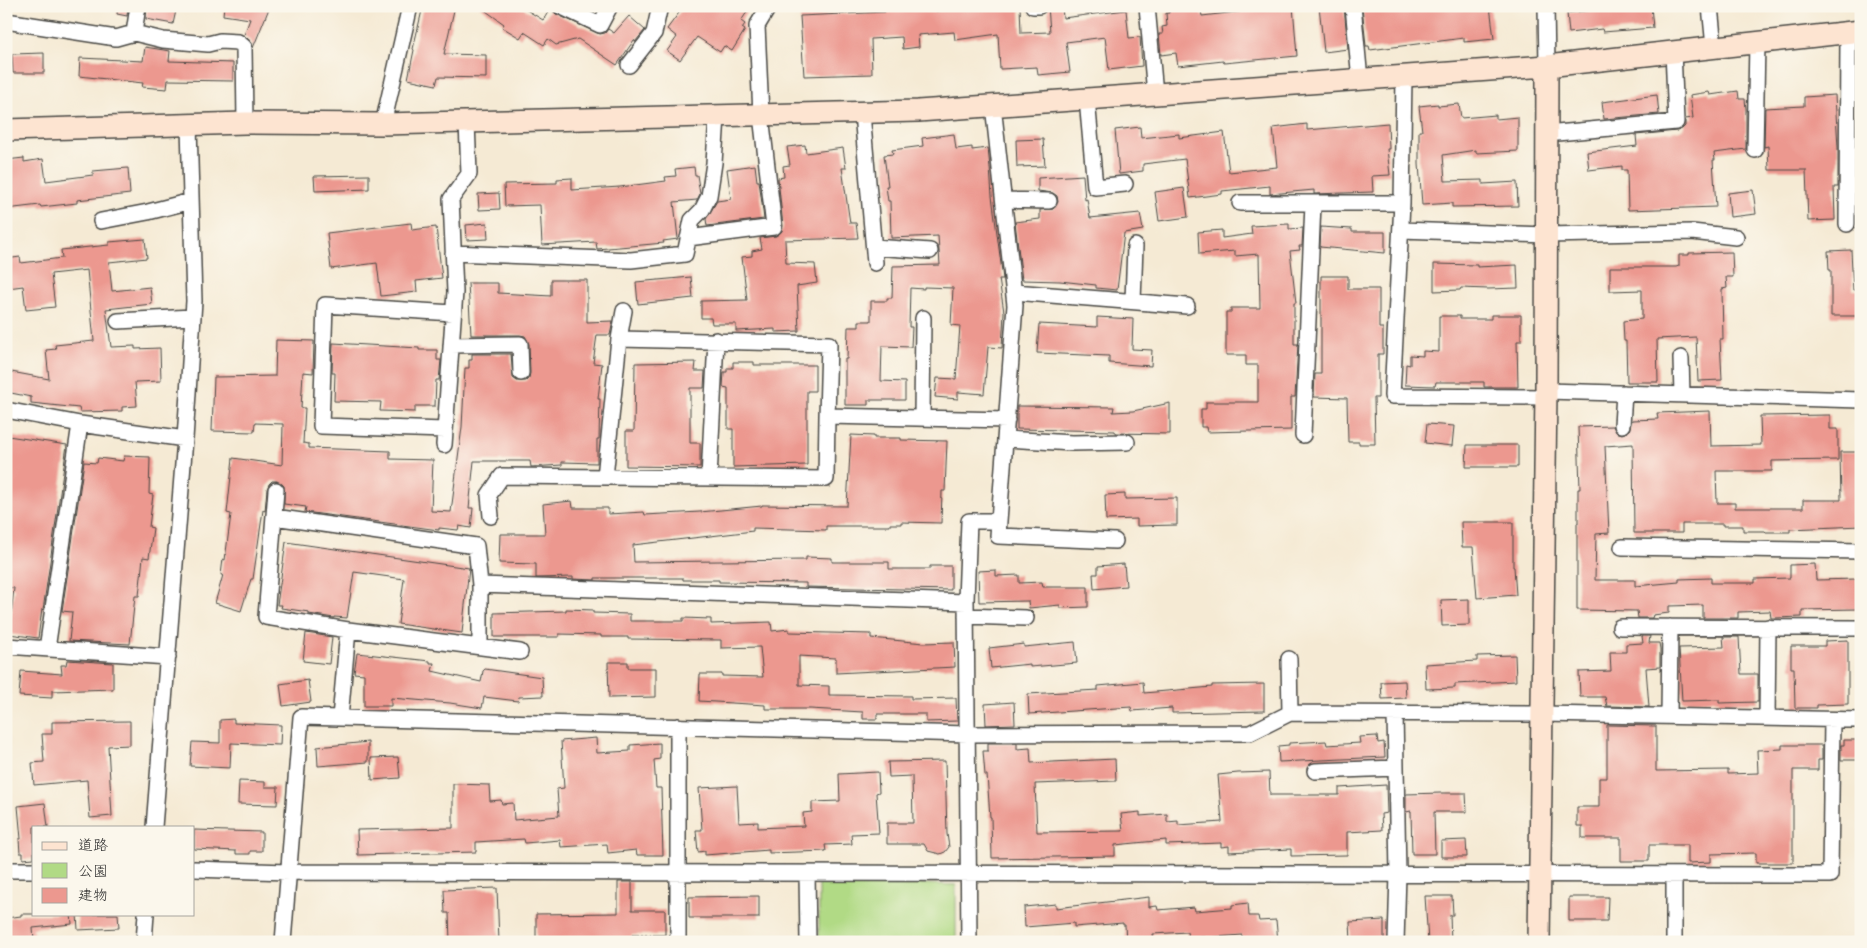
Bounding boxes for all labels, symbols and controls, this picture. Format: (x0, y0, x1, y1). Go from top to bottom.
legend (32, 826, 195, 916)
text: 道路 (78, 834, 108, 858)
text: 公園 (78, 860, 108, 884)
text: 建物 (78, 884, 108, 908)

